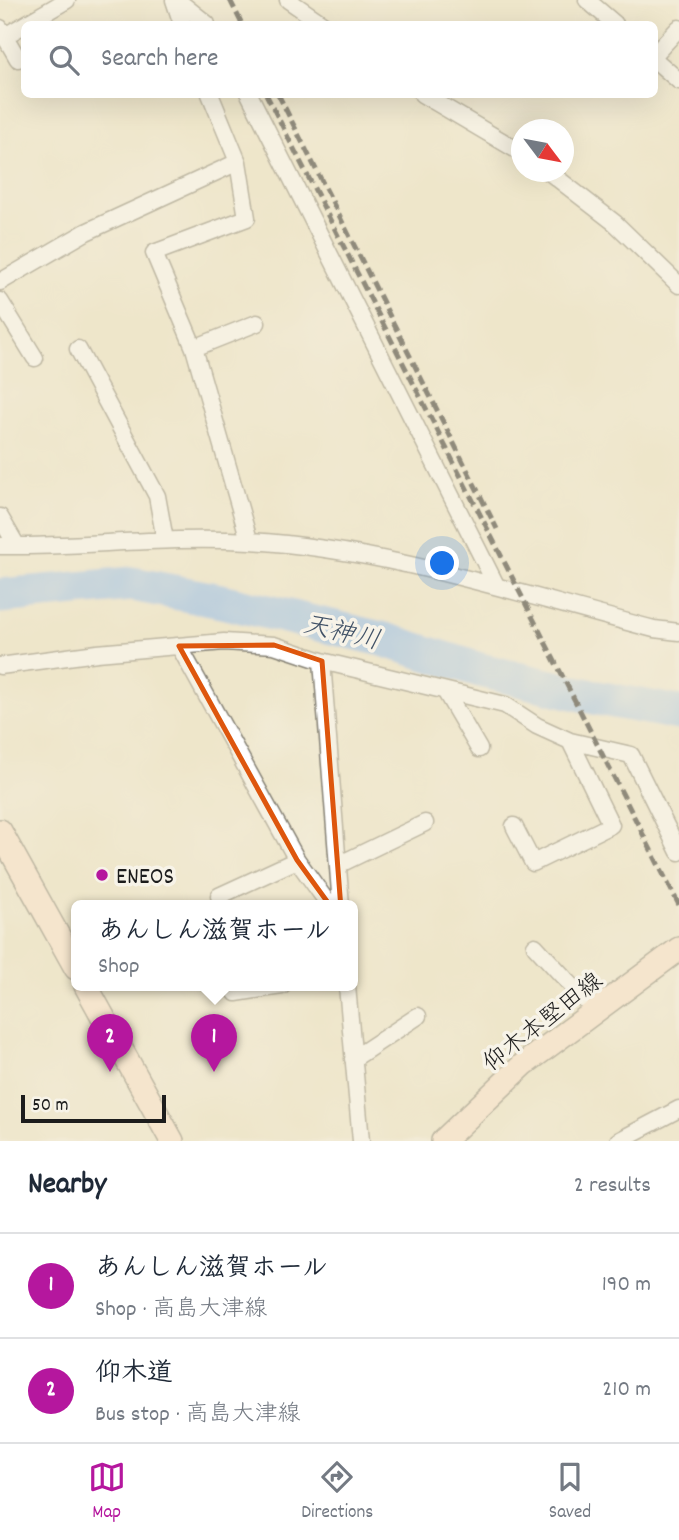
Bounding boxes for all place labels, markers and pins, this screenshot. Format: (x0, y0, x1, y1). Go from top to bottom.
place label: ENEOS (116, 861, 174, 895)
marker: ENEOS (94, 867, 110, 883)
pin: 2 (87, 1014, 133, 1072)
pin: 1 (191, 1014, 237, 1072)

